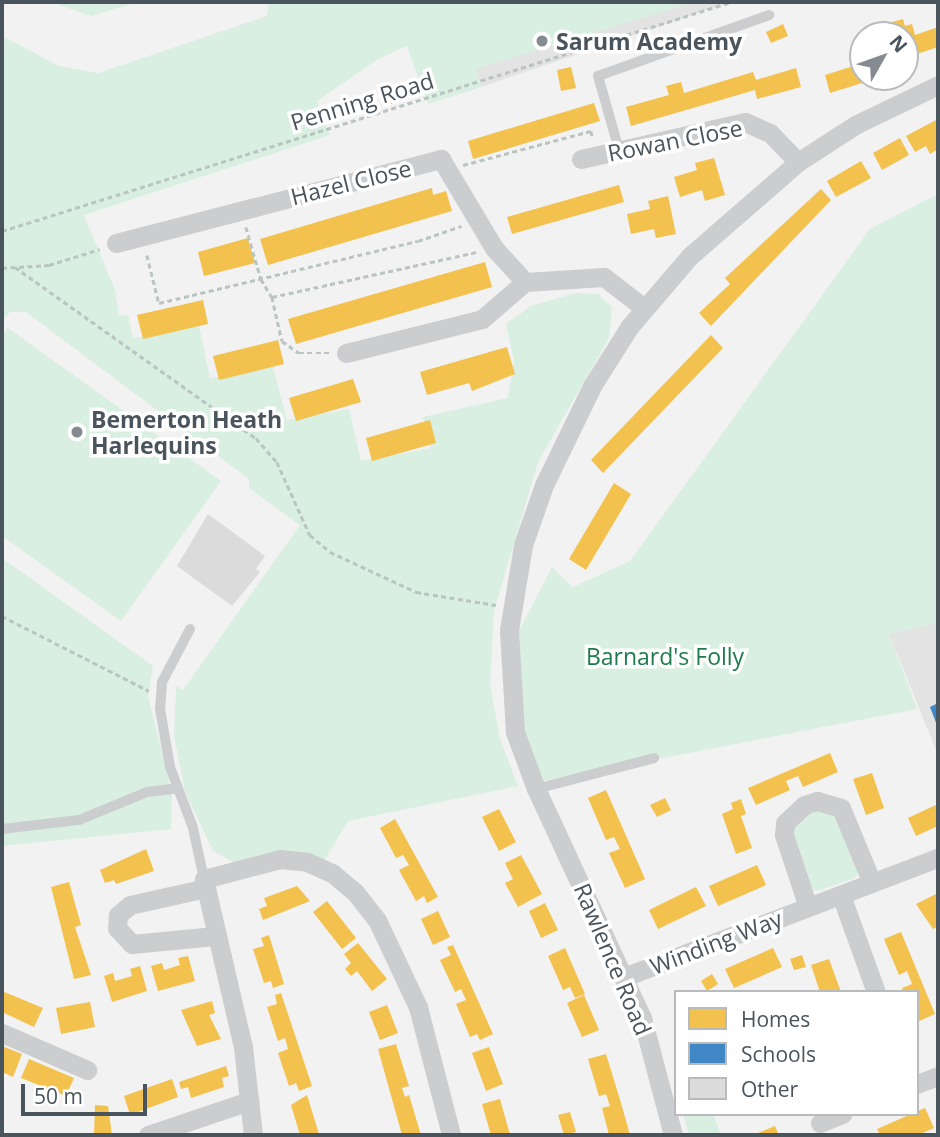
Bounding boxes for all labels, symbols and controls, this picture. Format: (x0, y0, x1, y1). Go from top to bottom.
north arrow (849, 21, 919, 91)
place label: Sarum Academy (556, 27, 742, 55)
text: N (884, 30, 913, 58)
marker: Sarum Academy (534, 33, 550, 49)
street label: Penning Road (287, 66, 437, 136)
street label: Rowan Close (605, 113, 745, 167)
street label: Hazel Close (288, 154, 414, 210)
place label: Bemerton Heath Harlequins (91, 405, 282, 459)
marker: Bemerton Heath Harlequins (69, 424, 85, 440)
park label: Barnard's Folly (586, 642, 744, 670)
street label: Rawlence Road (569, 879, 657, 1039)
street label: Winding Way (646, 904, 786, 980)
legend (674, 990, 919, 1116)
text: Homes (741, 1005, 810, 1033)
text: Schools (741, 1040, 816, 1068)
scale bar (24, 1070, 150, 1114)
text: Other (741, 1075, 798, 1103)
text: 50 m (34, 1082, 83, 1110)

